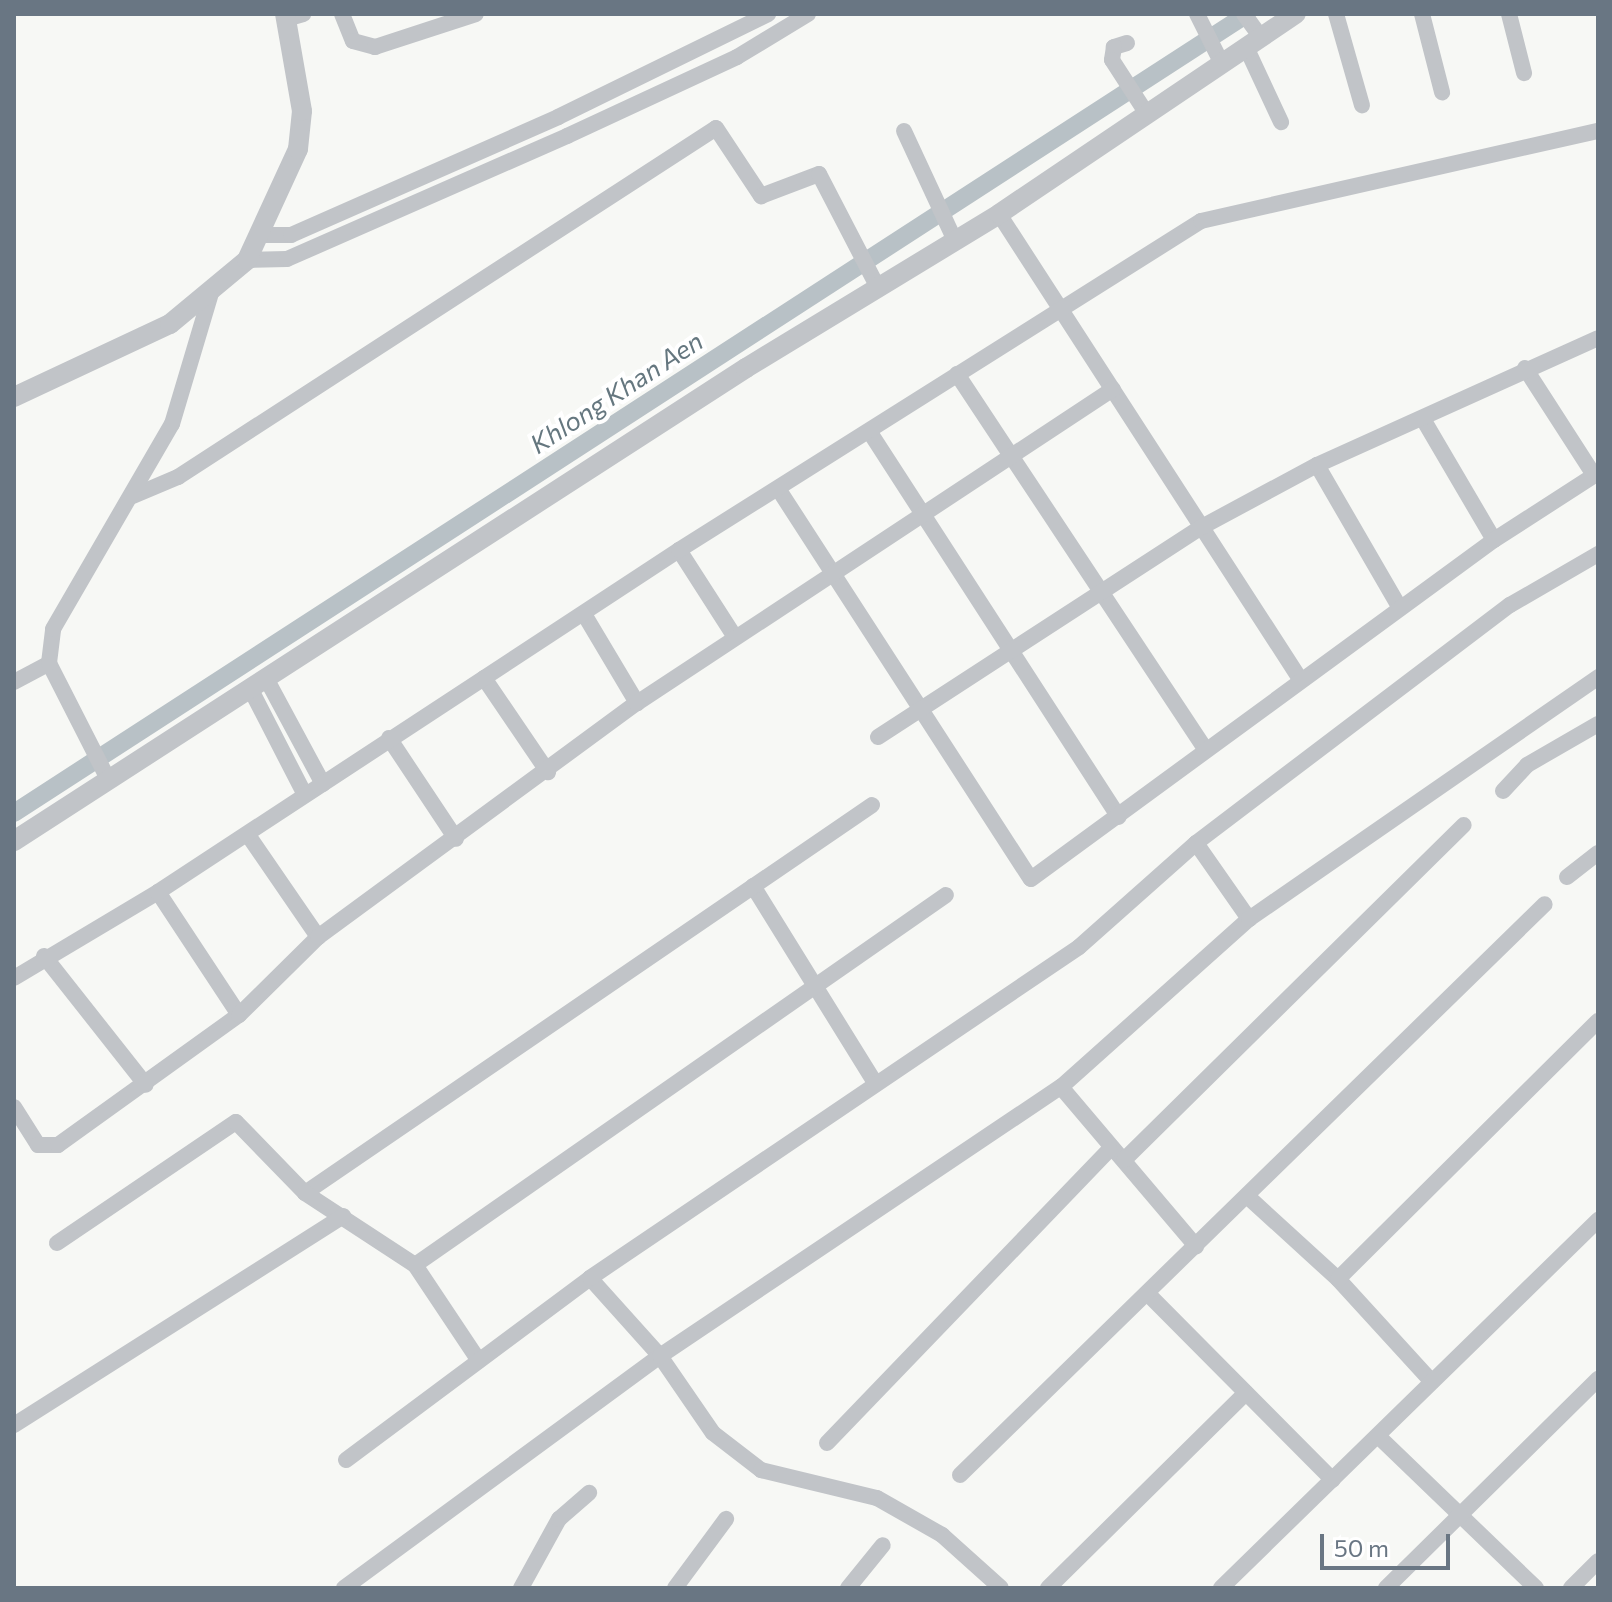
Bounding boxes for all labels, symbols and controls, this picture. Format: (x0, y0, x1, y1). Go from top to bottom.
water label: Khlong Khan Aen (524, 325, 708, 459)
scale bar (1324, 1518, 1454, 1568)
text: 50 m (1334, 1533, 1389, 1562)

